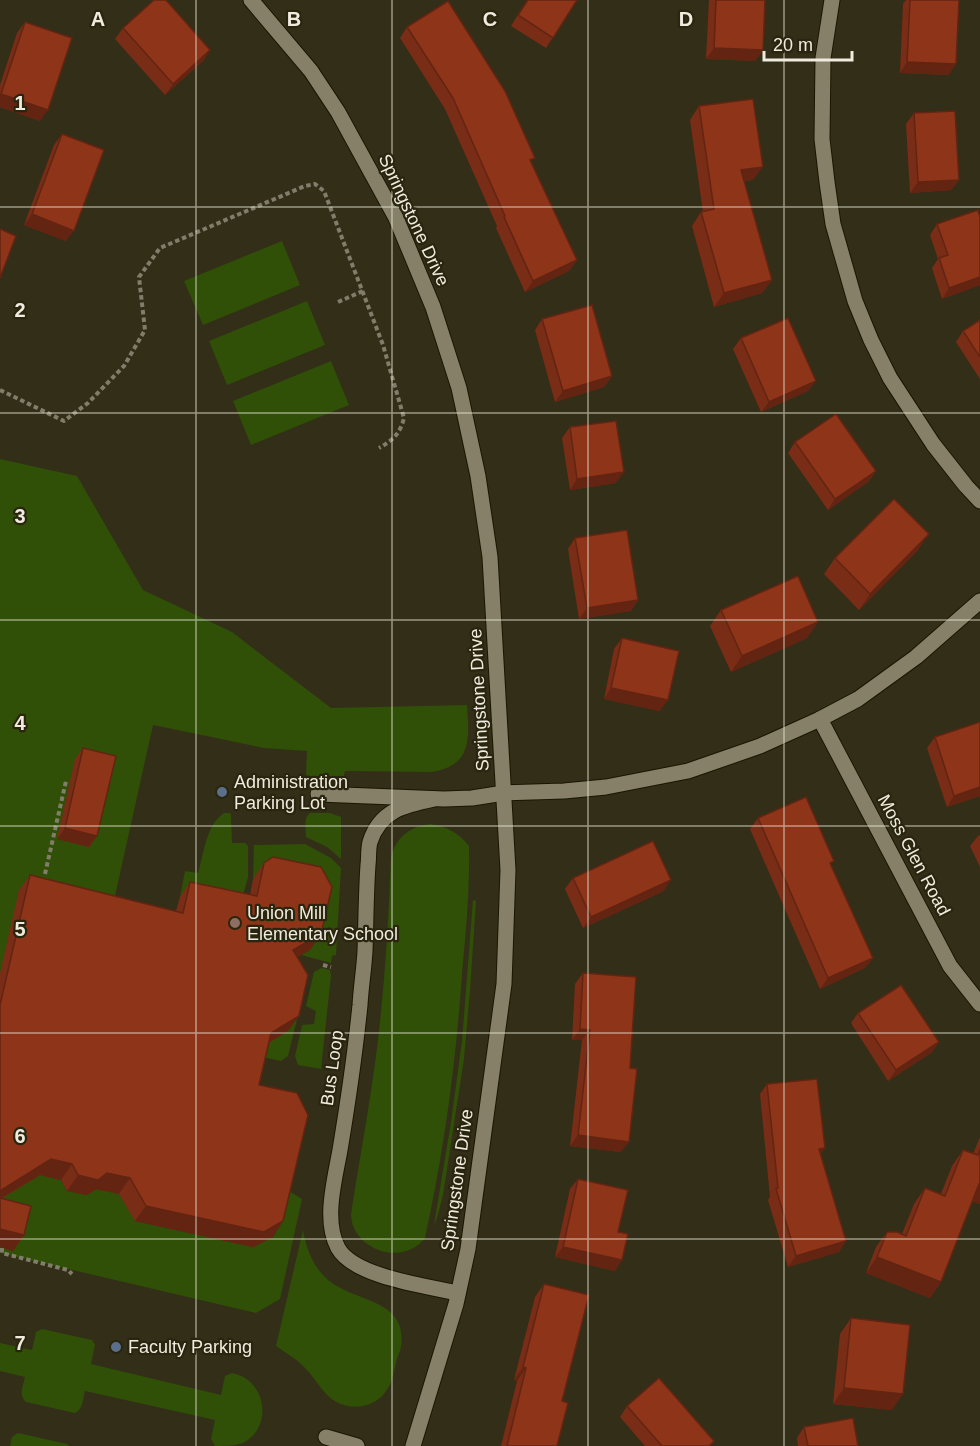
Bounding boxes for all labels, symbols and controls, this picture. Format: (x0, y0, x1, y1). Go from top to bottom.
text: A (91, 8, 105, 30)
text: B (287, 8, 301, 30)
text: C (483, 8, 497, 30)
text: D (679, 8, 693, 30)
scale bar (764, 24, 852, 62)
text: 20 m (773, 35, 813, 55)
text: 1 (14, 92, 26, 114)
street label: Springstone Drive (375, 151, 453, 289)
text: 2 (14, 299, 26, 321)
text: 3 (14, 505, 26, 527)
street label: Springstone Drive (465, 628, 493, 772)
text: 4 (14, 712, 26, 734)
place label: Administration Parking Lot (234, 772, 348, 813)
marker: Administration Parking Lot (215, 785, 229, 799)
street label: Moss Glen Road (874, 791, 954, 919)
place label: Union Mill Elementary School (247, 903, 398, 944)
marker: Union Mill Elementary School (228, 916, 242, 930)
text: 5 (14, 918, 26, 940)
street label: Bus Loop (317, 1029, 347, 1107)
street label: Springstone Drive (437, 1108, 477, 1252)
text: 6 (14, 1125, 26, 1147)
text: 7 (14, 1332, 26, 1354)
place label: Faculty Parking (128, 1337, 252, 1357)
marker: Faculty Parking (109, 1340, 123, 1354)

